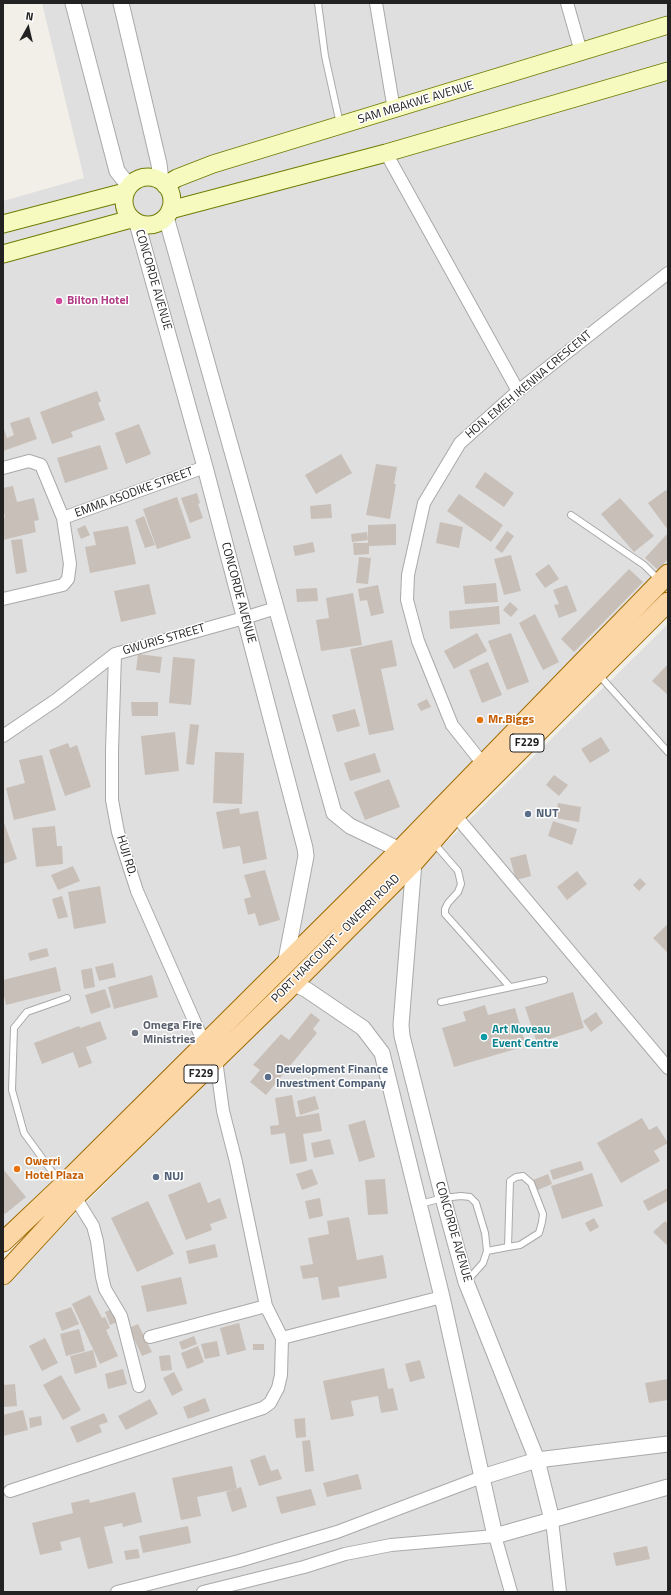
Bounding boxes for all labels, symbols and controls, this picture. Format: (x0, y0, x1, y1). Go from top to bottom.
north arrow (8, 8, 48, 48)
text: N (25, 8, 35, 25)
street label: SAM MBAKWE AVENUE (356, 79, 476, 127)
street label: CONCORDE AVENUE (132, 228, 174, 332)
place label: Bilton Hotel (67, 294, 129, 308)
marker: Bilton Hotel (54, 296, 64, 306)
street label: HON. EMEH IKENNA CRESCENT (463, 328, 595, 442)
street label: EMMA ASODIKE STREET (73, 465, 195, 521)
street label: CONCORDE AVENUE (218, 541, 258, 645)
street label: GWURIS STREET (121, 621, 207, 659)
place label: Mr.Biggs (488, 713, 534, 727)
marker: Mr.Biggs (475, 715, 485, 725)
road number: F229 (510, 734, 544, 752)
place label: NUT (536, 807, 558, 821)
marker: NUT (523, 809, 533, 819)
street label: HUJI RD. (113, 834, 139, 878)
street label: PORT HARCOURT - OWERRI ROAD (269, 872, 403, 1006)
place label: Omega Fire Ministries (143, 1019, 202, 1047)
place label: Art Noveau Event Centre (492, 1023, 558, 1051)
marker: Omega Fire Ministries (130, 1028, 140, 1038)
marker: Art Noveau Event Centre (479, 1032, 489, 1042)
place label: Development Finance Investment Company (276, 1063, 388, 1091)
road number: F229 (184, 1065, 218, 1083)
marker: Development Finance Investment Company (263, 1072, 273, 1082)
place label: Owerri Hotel Plaza (25, 1155, 84, 1183)
marker: Owerri Hotel Plaza (12, 1164, 22, 1174)
place label: NUJ (164, 1170, 184, 1184)
marker: NUJ (151, 1172, 161, 1182)
street label: CONCORDE AVENUE (432, 1180, 474, 1284)

